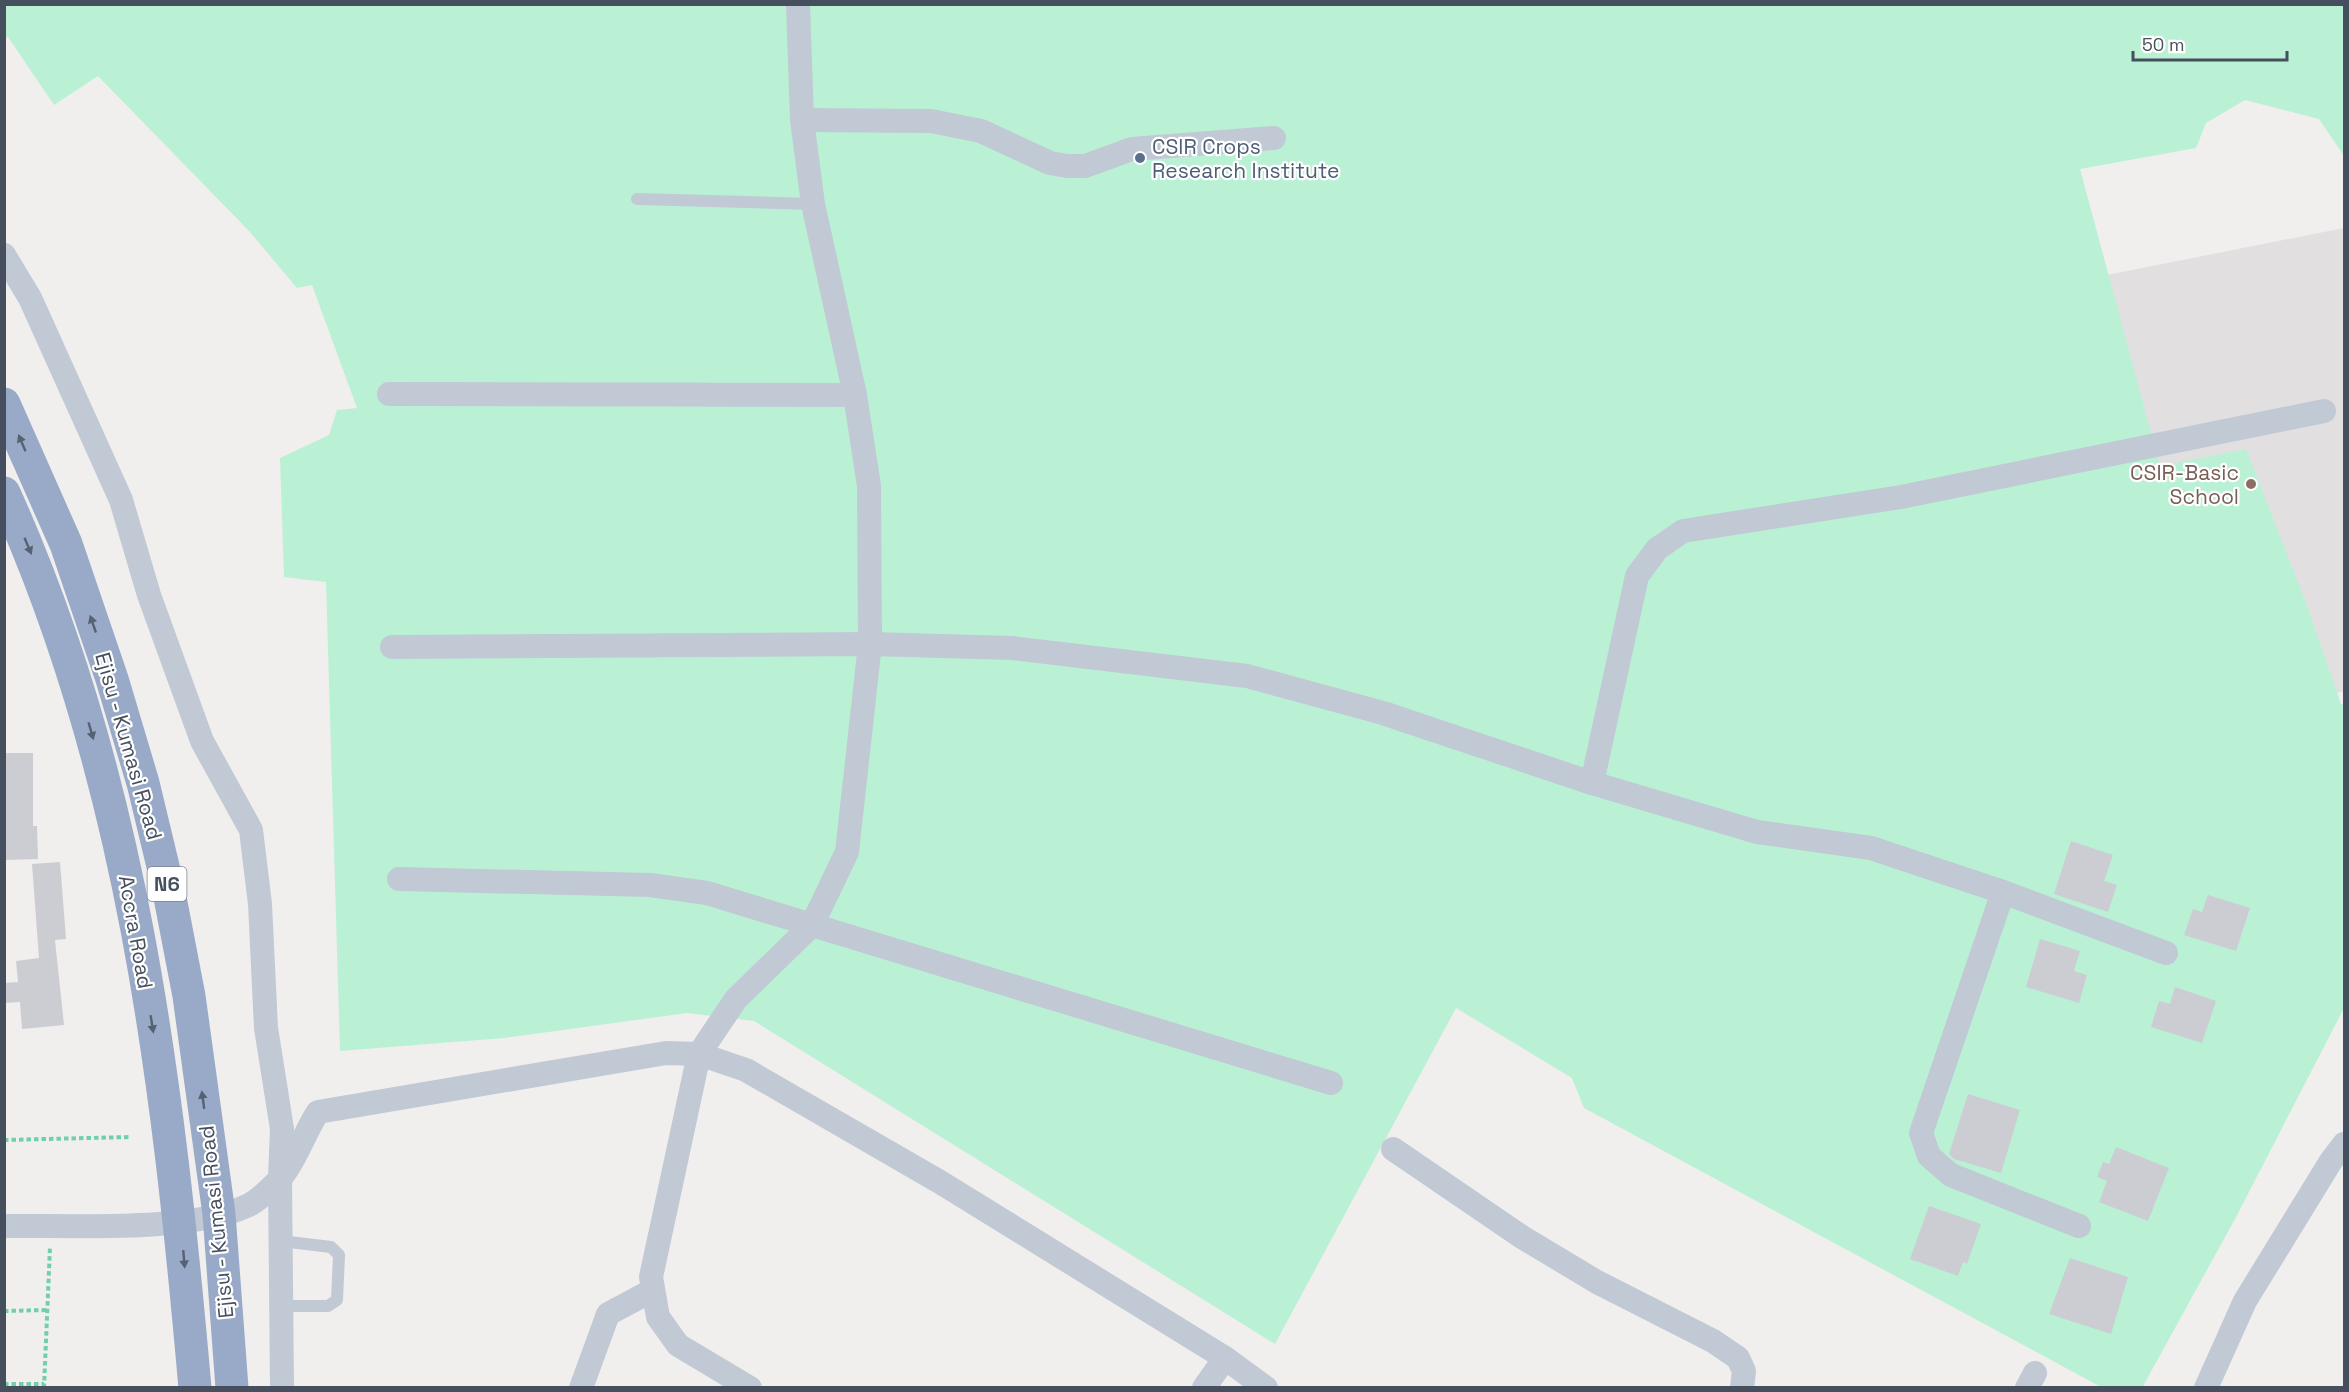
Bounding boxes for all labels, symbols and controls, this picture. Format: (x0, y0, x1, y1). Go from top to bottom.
scale bar (2133, 24, 2288, 62)
text: 50 m (2142, 33, 2184, 56)
place label: CSIR Crops Research Institute (1152, 133, 1339, 184)
marker: CSIR Crops Research Institute (1133, 151, 1147, 165)
one-way arrow (18, 434, 27, 451)
place label: CSIR-Basic School (2130, 459, 2239, 510)
marker: CSIR-Basic School (2244, 477, 2258, 491)
one-way arrow (23, 538, 33, 556)
one-way arrow (88, 615, 98, 633)
street label: Ejisu - Kumasi Road (89, 649, 169, 843)
one-way arrow (87, 722, 96, 740)
road number: N6 (148, 867, 186, 901)
street label: Accra Road (113, 873, 159, 991)
one-way arrow (147, 1015, 156, 1034)
one-way arrow (198, 1090, 207, 1109)
street label: Ejisu - Kumasi Road (192, 1124, 240, 1320)
one-way arrow (179, 1249, 188, 1268)

